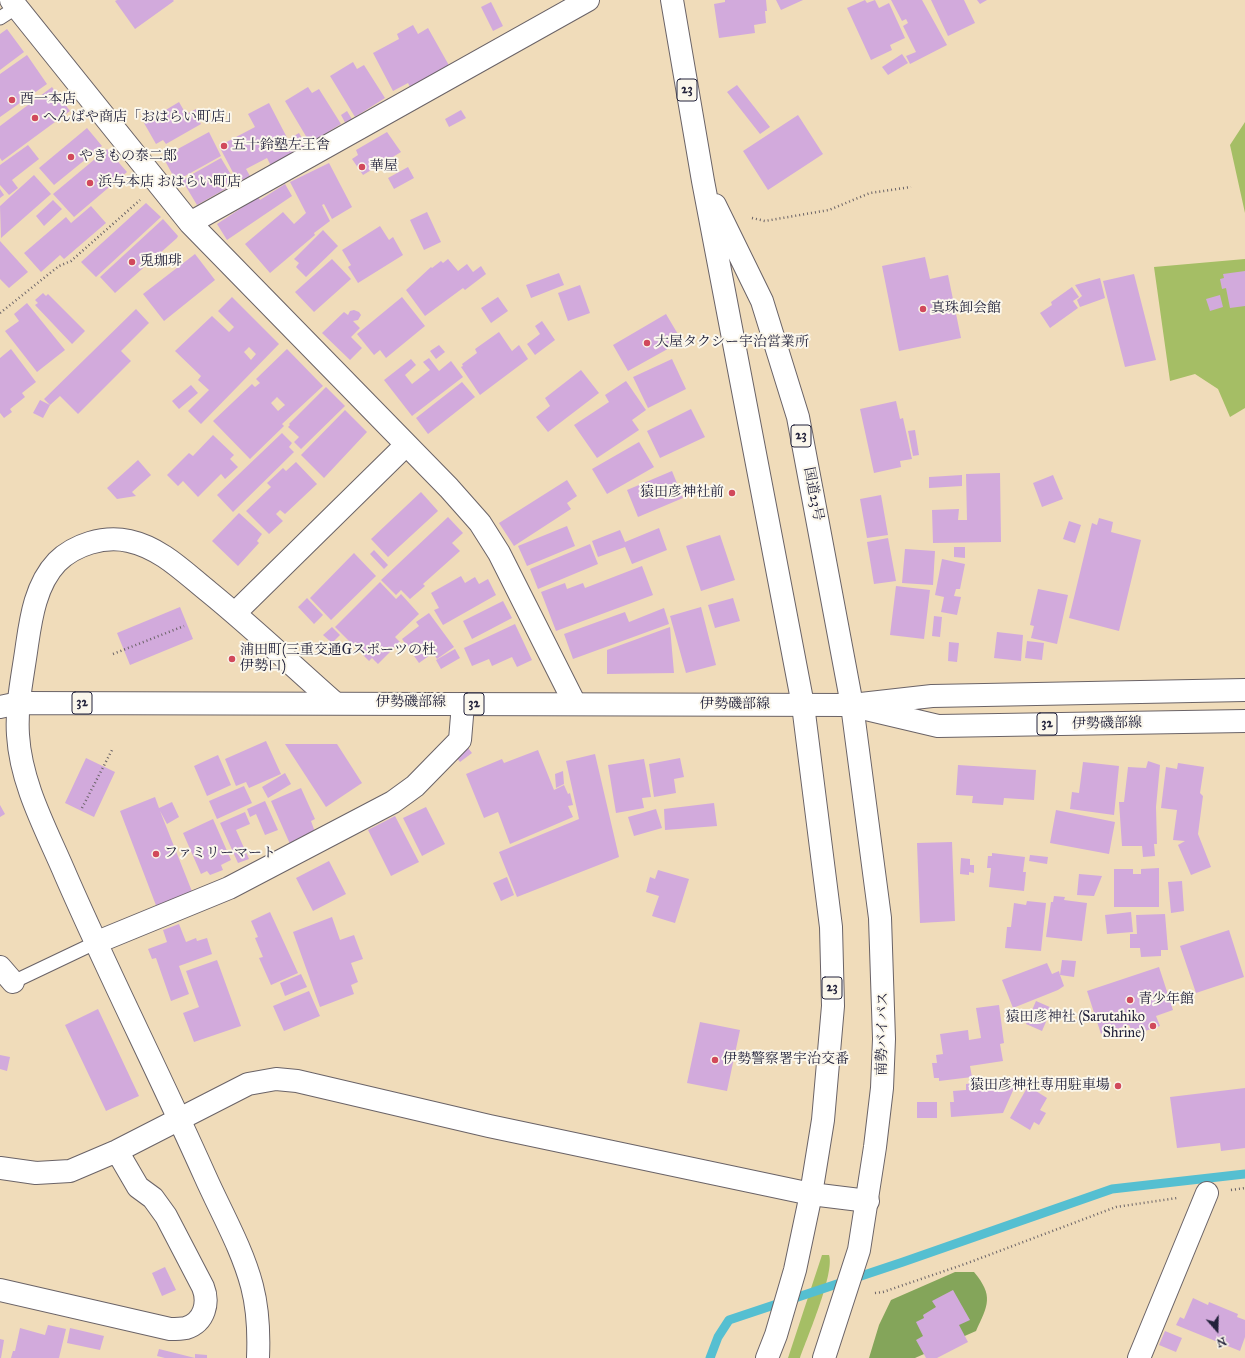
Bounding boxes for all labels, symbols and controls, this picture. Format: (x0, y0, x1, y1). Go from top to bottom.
road number: 23 (677, 79, 697, 101)
place label: 酉一本店 (20, 92, 76, 108)
marker: 酉一本店 (7, 95, 17, 105)
place label: へんばや商店「おはらい町店」 (43, 110, 239, 126)
marker: へんばや商店「おはらい町店」 (30, 113, 40, 123)
place label: 五十鈴塾左王舎 (232, 138, 330, 154)
marker: 五十鈴塾左王舎 (219, 141, 229, 151)
place label: やきもの泰二郎 (79, 149, 177, 165)
marker: やきもの泰二郎 (66, 152, 76, 162)
place label: 華屋 (370, 159, 398, 175)
marker: 華屋 (357, 162, 367, 172)
place label: 浜与本店 おはらい町店 (98, 175, 241, 191)
marker: 浜与本店 おはらい町店 (85, 178, 95, 188)
place label: 兎珈琲 (140, 254, 182, 270)
marker: 兎珈琲 (127, 257, 137, 267)
place label: 真珠卸会館 (931, 301, 1001, 317)
marker: 真珠卸会館 (918, 304, 928, 314)
place label: 大屋タクシー宇治営業所 (655, 335, 809, 351)
marker: 大屋タクシー宇治営業所 (642, 338, 652, 348)
road number: 23 (791, 425, 811, 447)
street label: 国道23号 (800, 466, 826, 522)
place label: 猿田彦神社前 (640, 485, 724, 501)
marker: 猿田彦神社前 (727, 488, 737, 498)
place label: 浦田町(三重交通Gスポーツの杜 伊勢口) (240, 643, 436, 676)
marker: 浦田町(三重交通Gスポーツの杜 伊勢口) (227, 654, 237, 664)
road number: 32 (72, 692, 92, 714)
road number: 32 (464, 693, 484, 715)
street label: 伊勢磯部線 (376, 695, 446, 711)
street label: 伊勢磯部線 (700, 697, 770, 713)
road number: 32 (1037, 713, 1057, 735)
street label: 伊勢磯部線 (1072, 715, 1142, 733)
place label: ファミリーマート (164, 846, 276, 862)
marker: ファミリーマート (151, 849, 161, 859)
road number: 23 (822, 977, 842, 999)
street label: 南勢バイパス (874, 992, 892, 1076)
place label: 青少年館 (1138, 992, 1194, 1008)
marker: 青少年館 (1125, 995, 1135, 1005)
place label: 猿田彦神社 (Sarutahiko Shrine) (1005, 1010, 1145, 1042)
marker: 猿田彦神社 (Sarutahiko Shrine) (1148, 1021, 1158, 1031)
place label: 伊勢警察署宇治交番 (723, 1052, 849, 1068)
marker: 伊勢警察署宇治交番 (710, 1055, 720, 1065)
place label: 猿田彦神社専用駐車場 (970, 1078, 1110, 1094)
marker: 猿田彦神社専用駐車場 (1113, 1081, 1123, 1091)
north arrow (1197, 1310, 1237, 1350)
text: N (1215, 1334, 1228, 1349)

